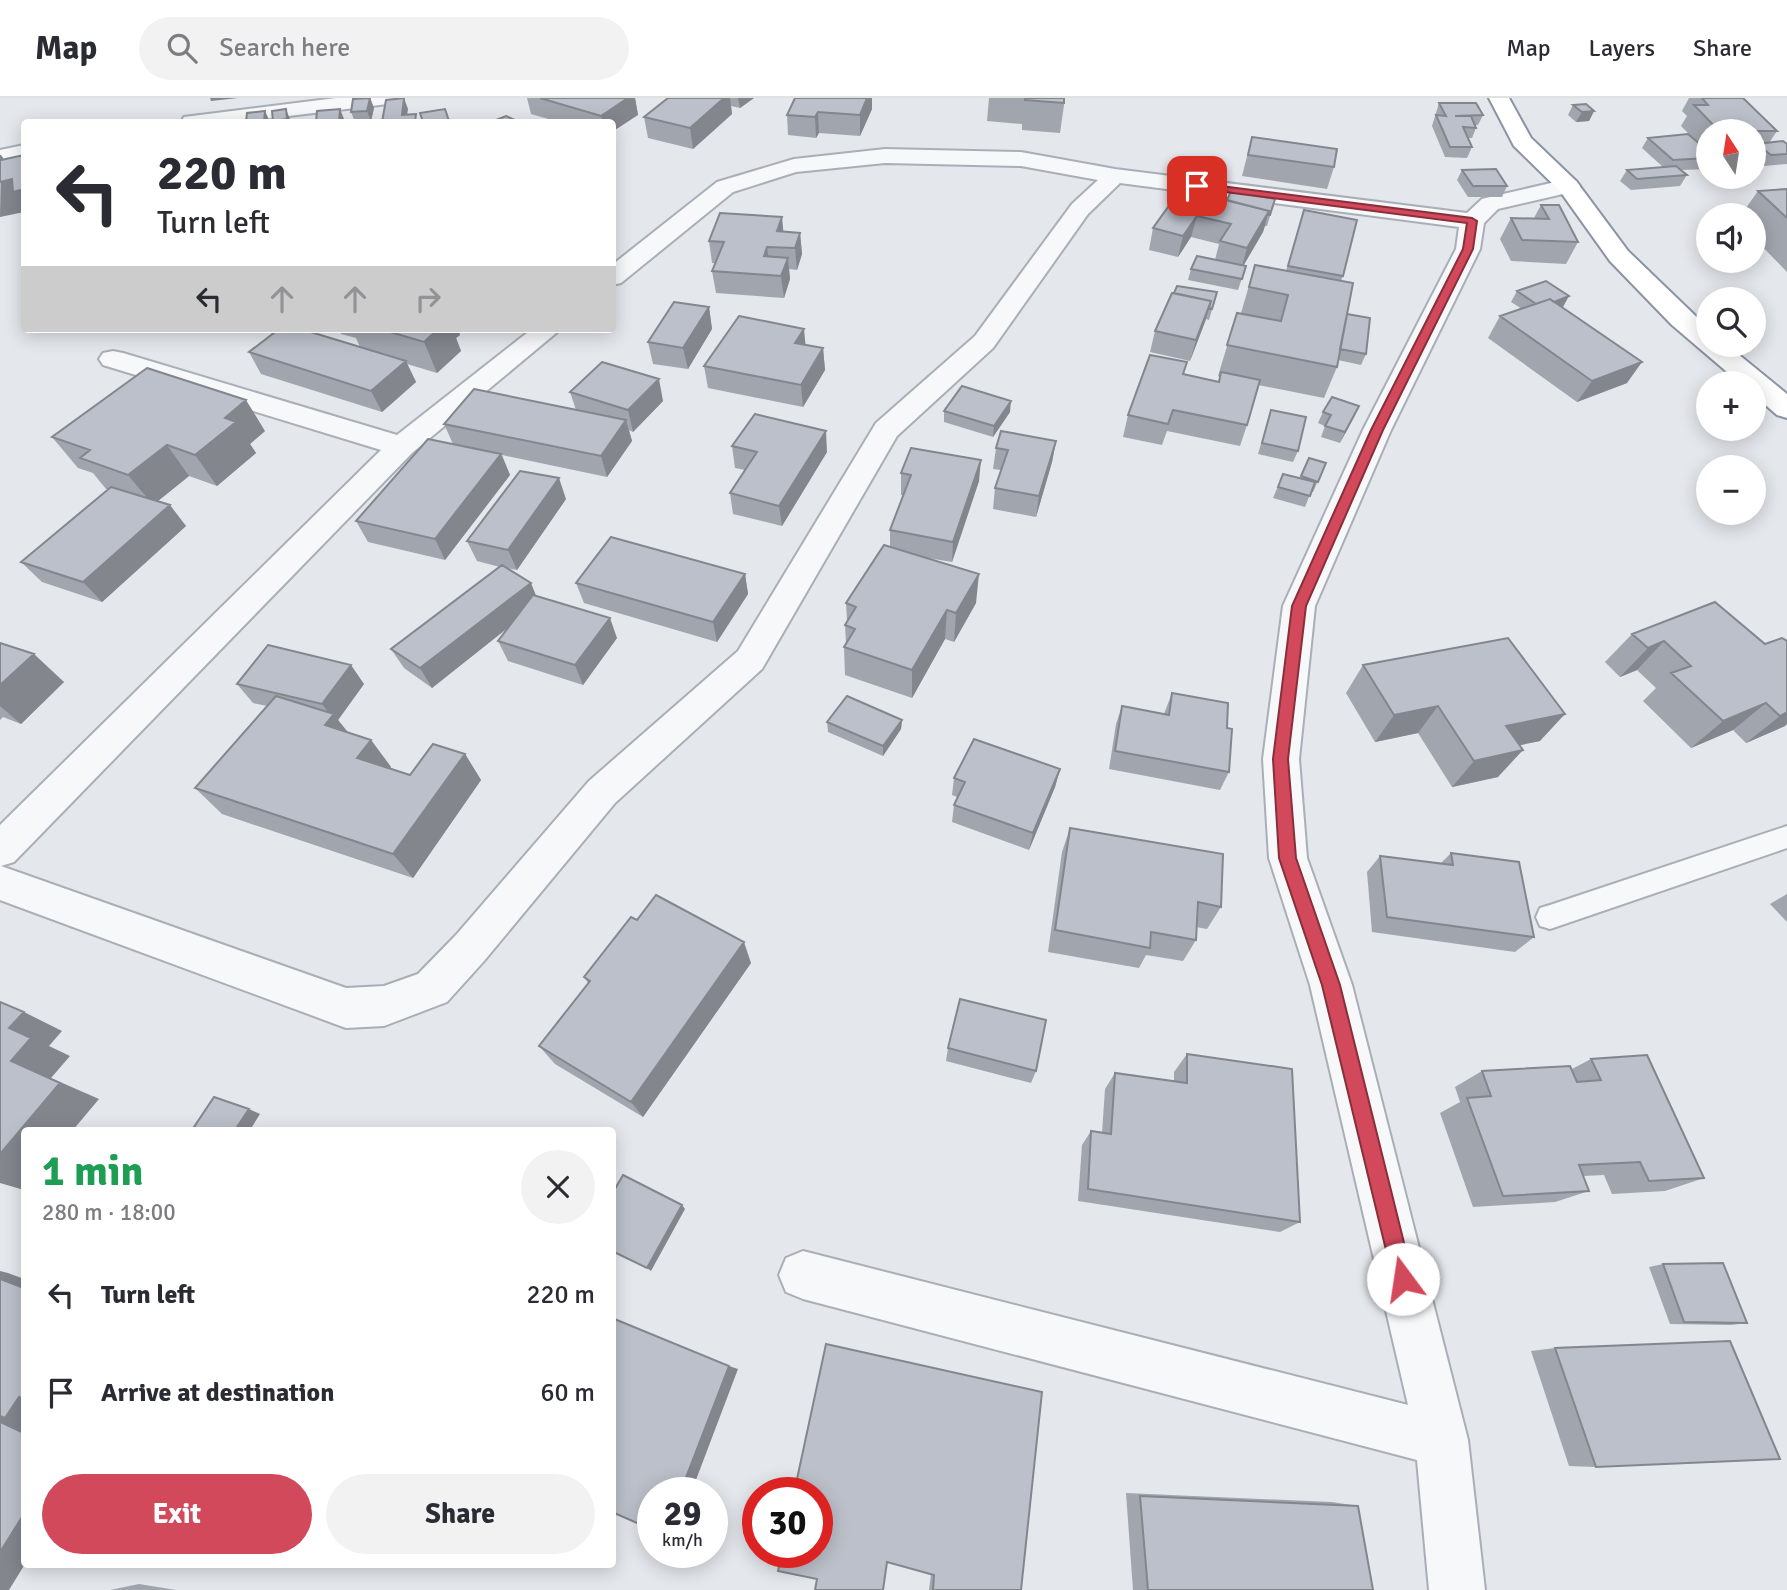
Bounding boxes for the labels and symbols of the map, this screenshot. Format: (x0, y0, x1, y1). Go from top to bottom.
north arrow (1696, 119, 1766, 189)
pin (1167, 156, 1227, 216)
position arrow (1366, 1242, 1440, 1316)
speed limit sign: 30 (742, 1477, 833, 1568)

